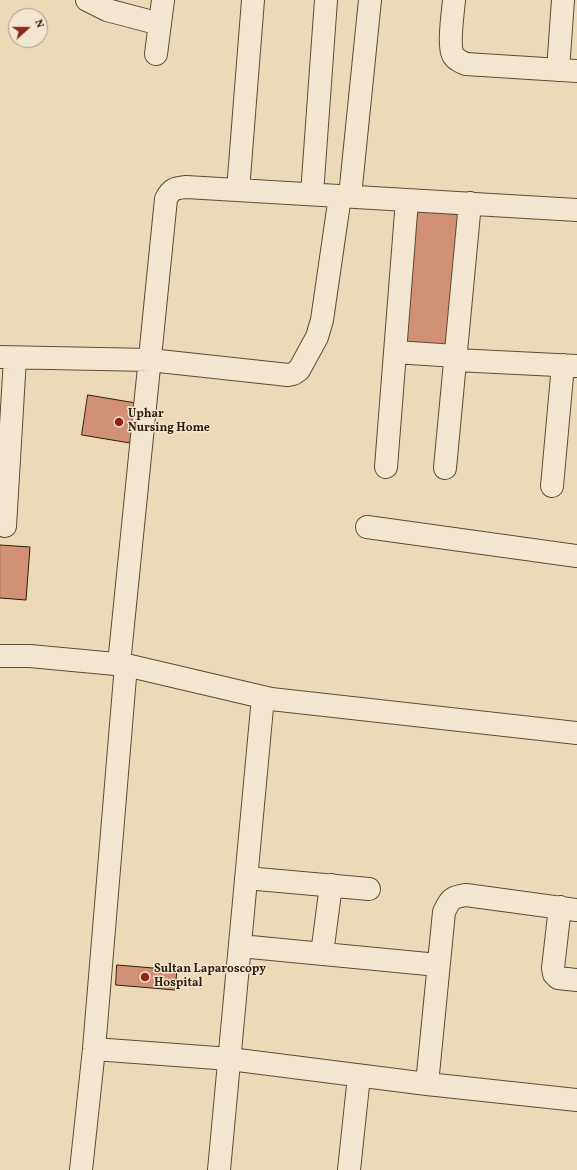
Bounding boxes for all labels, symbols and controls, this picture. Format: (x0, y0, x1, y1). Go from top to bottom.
north arrow (8, 8, 48, 48)
text: N (30, 17, 47, 30)
place label: Uphar Nursing Home (128, 408, 210, 436)
marker: Uphar Nursing Home (113, 416, 125, 428)
place label: Sultan Laparoscopy Hospital (154, 963, 266, 991)
marker: Sultan Laparoscopy Hospital (139, 971, 151, 983)

